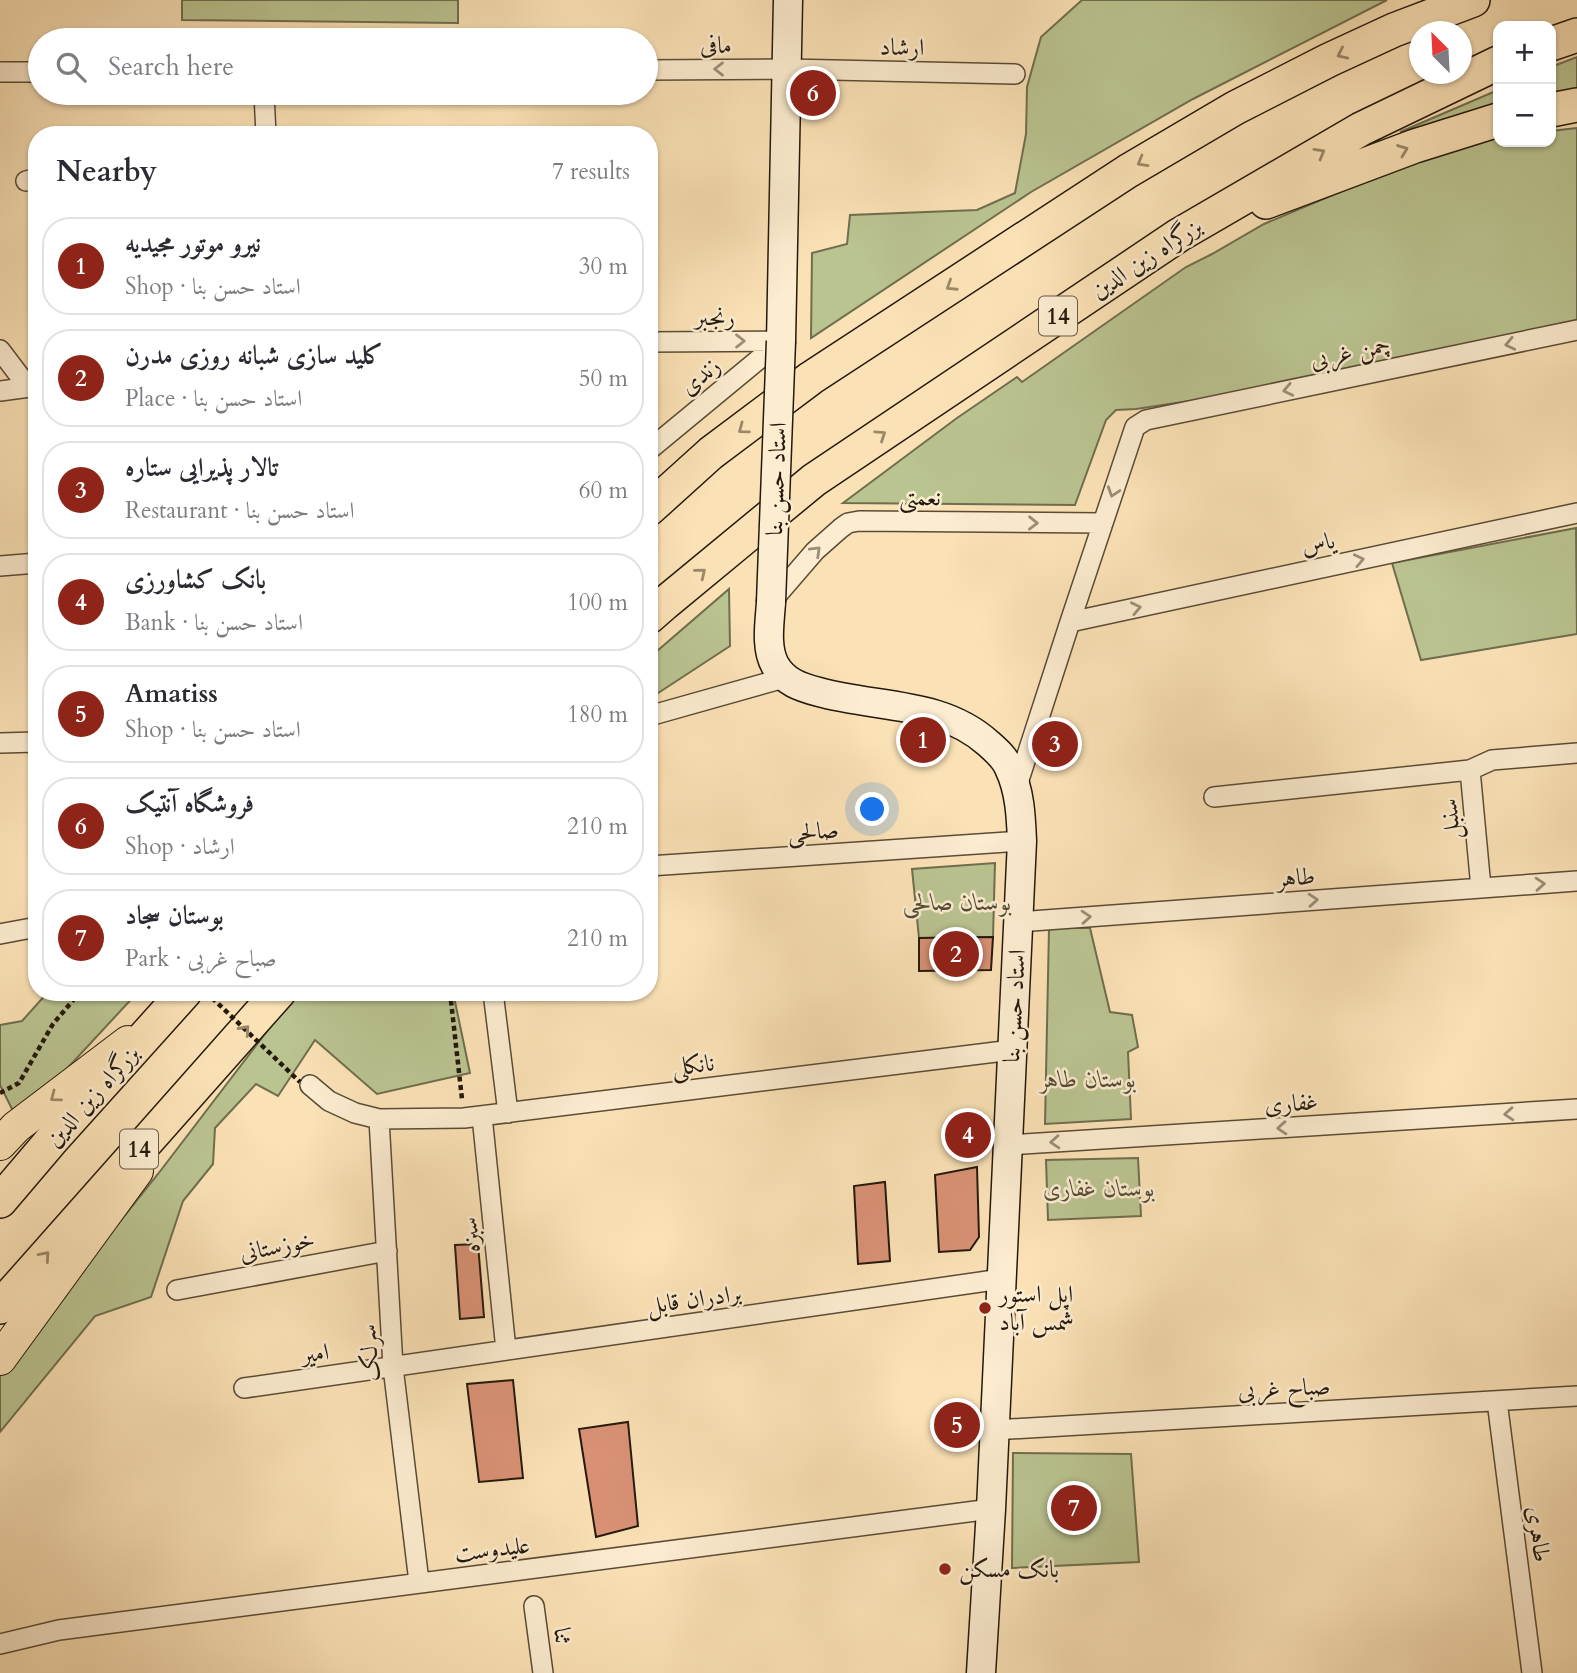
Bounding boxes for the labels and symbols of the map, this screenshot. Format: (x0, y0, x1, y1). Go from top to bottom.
north arrow (1409, 21, 1472, 84)
street label: مافی (700, 29, 732, 62)
street label: ارشاد (879, 31, 925, 64)
one-way arrow (1337, 46, 1349, 60)
one-way arrow (713, 61, 724, 77)
pin: 6 (790, 67, 836, 119)
one-way arrow (1396, 145, 1408, 159)
one-way arrow (1312, 148, 1325, 161)
one-way arrow (1136, 154, 1149, 167)
street label: بزرگراه زین الدین (1084, 210, 1208, 307)
one-way arrow (946, 278, 959, 291)
road number: 14 (1039, 296, 1077, 336)
street label: رنجبر (692, 301, 735, 334)
street label: چمن غربی (1307, 328, 1393, 377)
one-way arrow (735, 333, 745, 349)
one-way arrow (1504, 335, 1516, 350)
street label: زندی (673, 350, 728, 403)
one-way arrow (1282, 382, 1294, 397)
one-way arrow (738, 420, 751, 433)
street label: استاد حسن بنا (758, 422, 795, 536)
one-way arrow (874, 430, 887, 443)
street label: نعمتی (899, 481, 941, 514)
one-way arrow (1107, 485, 1121, 498)
one-way arrow (1028, 515, 1039, 530)
street label: یاس (1298, 524, 1339, 563)
one-way arrow (808, 546, 821, 559)
one-way arrow (1353, 553, 1365, 568)
one-way arrow (693, 569, 706, 581)
one-way arrow (1130, 601, 1142, 616)
pin: 1 (900, 714, 946, 766)
pin: 3 (1032, 718, 1078, 770)
your location (855, 792, 889, 826)
street label: سنبل (1432, 797, 1469, 841)
street label: صالحی (786, 813, 840, 850)
street label: طاهر (1273, 860, 1316, 895)
one-way arrow (1535, 877, 1546, 892)
park label: بوستان صالحی (902, 886, 1012, 919)
one-way arrow (1308, 893, 1319, 908)
one-way arrow (1081, 910, 1092, 925)
pin: 2 (933, 928, 979, 980)
street label: استاد حسن بنا (995, 949, 1034, 1064)
one-way arrow (236, 1025, 249, 1038)
street label: بزرگراه زین الدین (38, 1038, 147, 1155)
street label: نانکلی (670, 1046, 716, 1085)
park label: بوستان طاهر (1038, 1063, 1137, 1096)
street label: غفاری (1263, 1085, 1319, 1122)
one-way arrow (50, 1089, 63, 1102)
one-way arrow (1503, 1106, 1514, 1121)
pin: 4 (945, 1109, 991, 1161)
one-way arrow (1276, 1120, 1287, 1135)
road number: 14 (120, 1130, 158, 1168)
one-way arrow (1049, 1134, 1060, 1149)
park label: بوستان غفاری (1043, 1172, 1156, 1205)
street label: سبزه (452, 1215, 489, 1254)
street label: خوزستانی (237, 1223, 318, 1270)
one-way arrow (37, 1251, 49, 1264)
street label: برادران قابل (645, 1277, 743, 1322)
place label: اپل استور شمس آباد (997, 1278, 1074, 1339)
marker: اپل استور شمس آباد (977, 1300, 993, 1316)
street label: سرلک (351, 1323, 388, 1383)
street label: امیر (296, 1335, 331, 1372)
street label: صباح غربی (1237, 1370, 1332, 1411)
pin: 5 (934, 1399, 980, 1451)
pin: 7 (1051, 1482, 1097, 1534)
street label: طاهری (1519, 1504, 1558, 1564)
street label: علیدوست (452, 1529, 532, 1570)
place label: بانک مسکن (959, 1553, 1059, 1586)
marker: بانک مسکن (937, 1561, 953, 1577)
street label: ثنا (545, 1626, 580, 1647)

